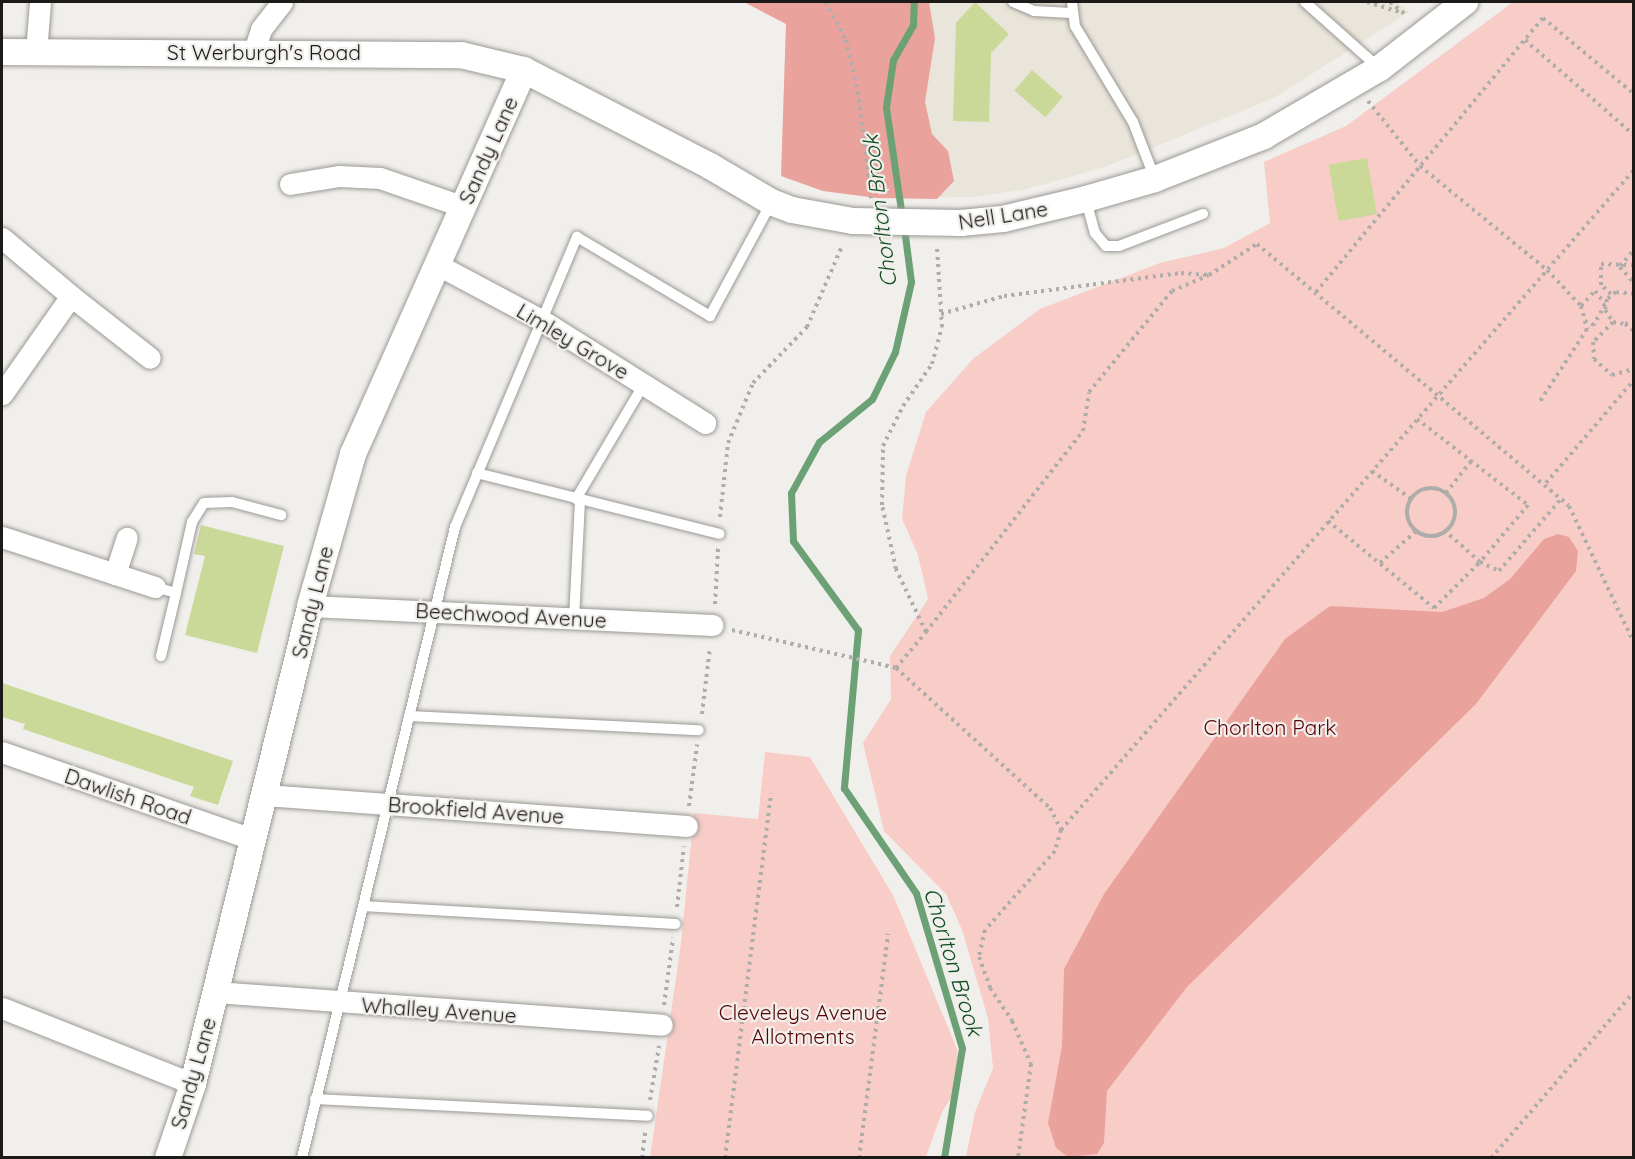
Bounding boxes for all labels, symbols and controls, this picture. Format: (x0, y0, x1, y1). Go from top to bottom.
street label: St Werburgh's Road (167, 39, 361, 65)
street label: Sandy Lane (453, 92, 523, 208)
water label: Chorlton Brook (858, 133, 902, 289)
street label: Nell Lane (956, 195, 1050, 235)
street label: Limley Grove (512, 298, 634, 384)
street label: Sandy Lane (286, 543, 338, 661)
street label: Beechwood Avenue (415, 597, 607, 633)
park label: Chorlton Park (1203, 714, 1337, 740)
street label: Dawlish Road (61, 763, 195, 829)
street label: Brookfield Avenue (387, 791, 565, 829)
water label: Chorlton Brook (918, 885, 988, 1039)
street label: Whalley Avenue (360, 992, 518, 1028)
park label: Cleveleys Avenue Allotments (719, 999, 887, 1049)
street label: Sandy Lane (165, 1014, 221, 1132)

